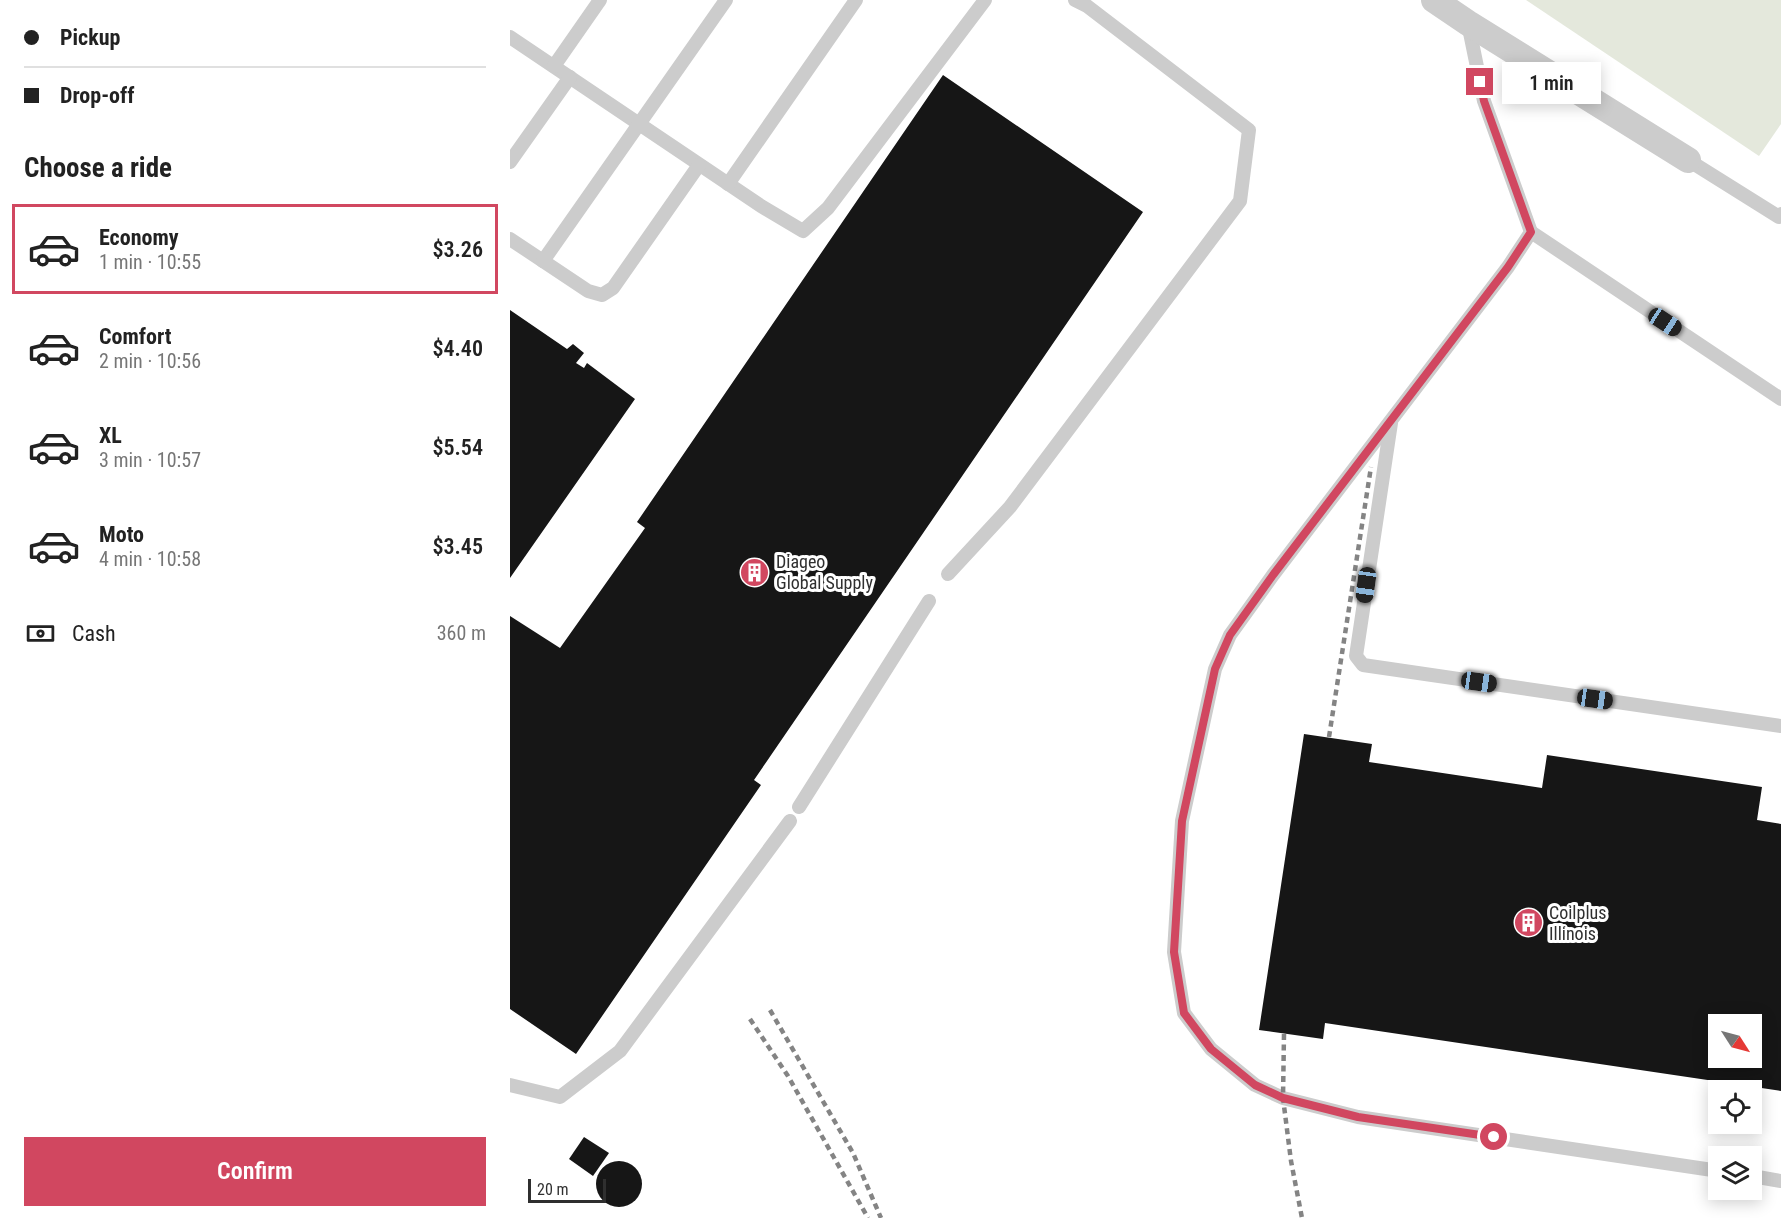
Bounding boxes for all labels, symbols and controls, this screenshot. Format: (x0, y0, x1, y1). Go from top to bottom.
text: Pickup (60, 25, 120, 50)
callout: 1 min (1501, 61, 1600, 103)
route end (1466, 68, 1493, 95)
text: 1 min (1529, 71, 1574, 95)
text: Drop-off (60, 83, 134, 108)
text: Choose a ride (24, 152, 172, 184)
icon: car (27, 222, 81, 276)
text: Economy (99, 225, 179, 250)
text: $3.26 (432, 237, 483, 262)
text: 1 min · 10:55 (99, 250, 201, 274)
car (1645, 305, 1685, 339)
icon: car (27, 321, 81, 375)
text: Comfort (99, 324, 172, 349)
text: $4.40 (432, 336, 483, 361)
text: 2 min · 10:56 (99, 349, 201, 373)
icon: car (27, 420, 81, 474)
text: XL (99, 423, 122, 448)
text: $5.54 (432, 435, 483, 460)
text: 3 min · 10:57 (99, 448, 201, 472)
icon: car (27, 519, 81, 573)
text: Moto (99, 522, 144, 547)
text: $3.45 (432, 534, 483, 559)
text: 4 min · 10:58 (99, 547, 201, 571)
place label: Diageo Global Supply (776, 551, 873, 593)
building icon: Diageo Global Supply (739, 556, 771, 588)
car (1355, 566, 1377, 604)
icon: cash (24, 617, 57, 650)
text: Cash (72, 621, 116, 646)
text: 360 m (437, 621, 486, 645)
car (1460, 671, 1498, 693)
car (1576, 688, 1614, 710)
place label: Coilplus Illinois (1549, 902, 1606, 944)
building icon: Coilplus Illinois (1512, 907, 1544, 939)
north arrow (1708, 1014, 1762, 1068)
map controls (1708, 1014, 1762, 1200)
button: locate (1708, 1080, 1762, 1134)
route start (1480, 1123, 1507, 1150)
button: Confirm (24, 1137, 486, 1206)
button: layers (1708, 1146, 1762, 1200)
scale bar (528, 1176, 606, 1204)
text: 20 m (537, 1180, 569, 1199)

